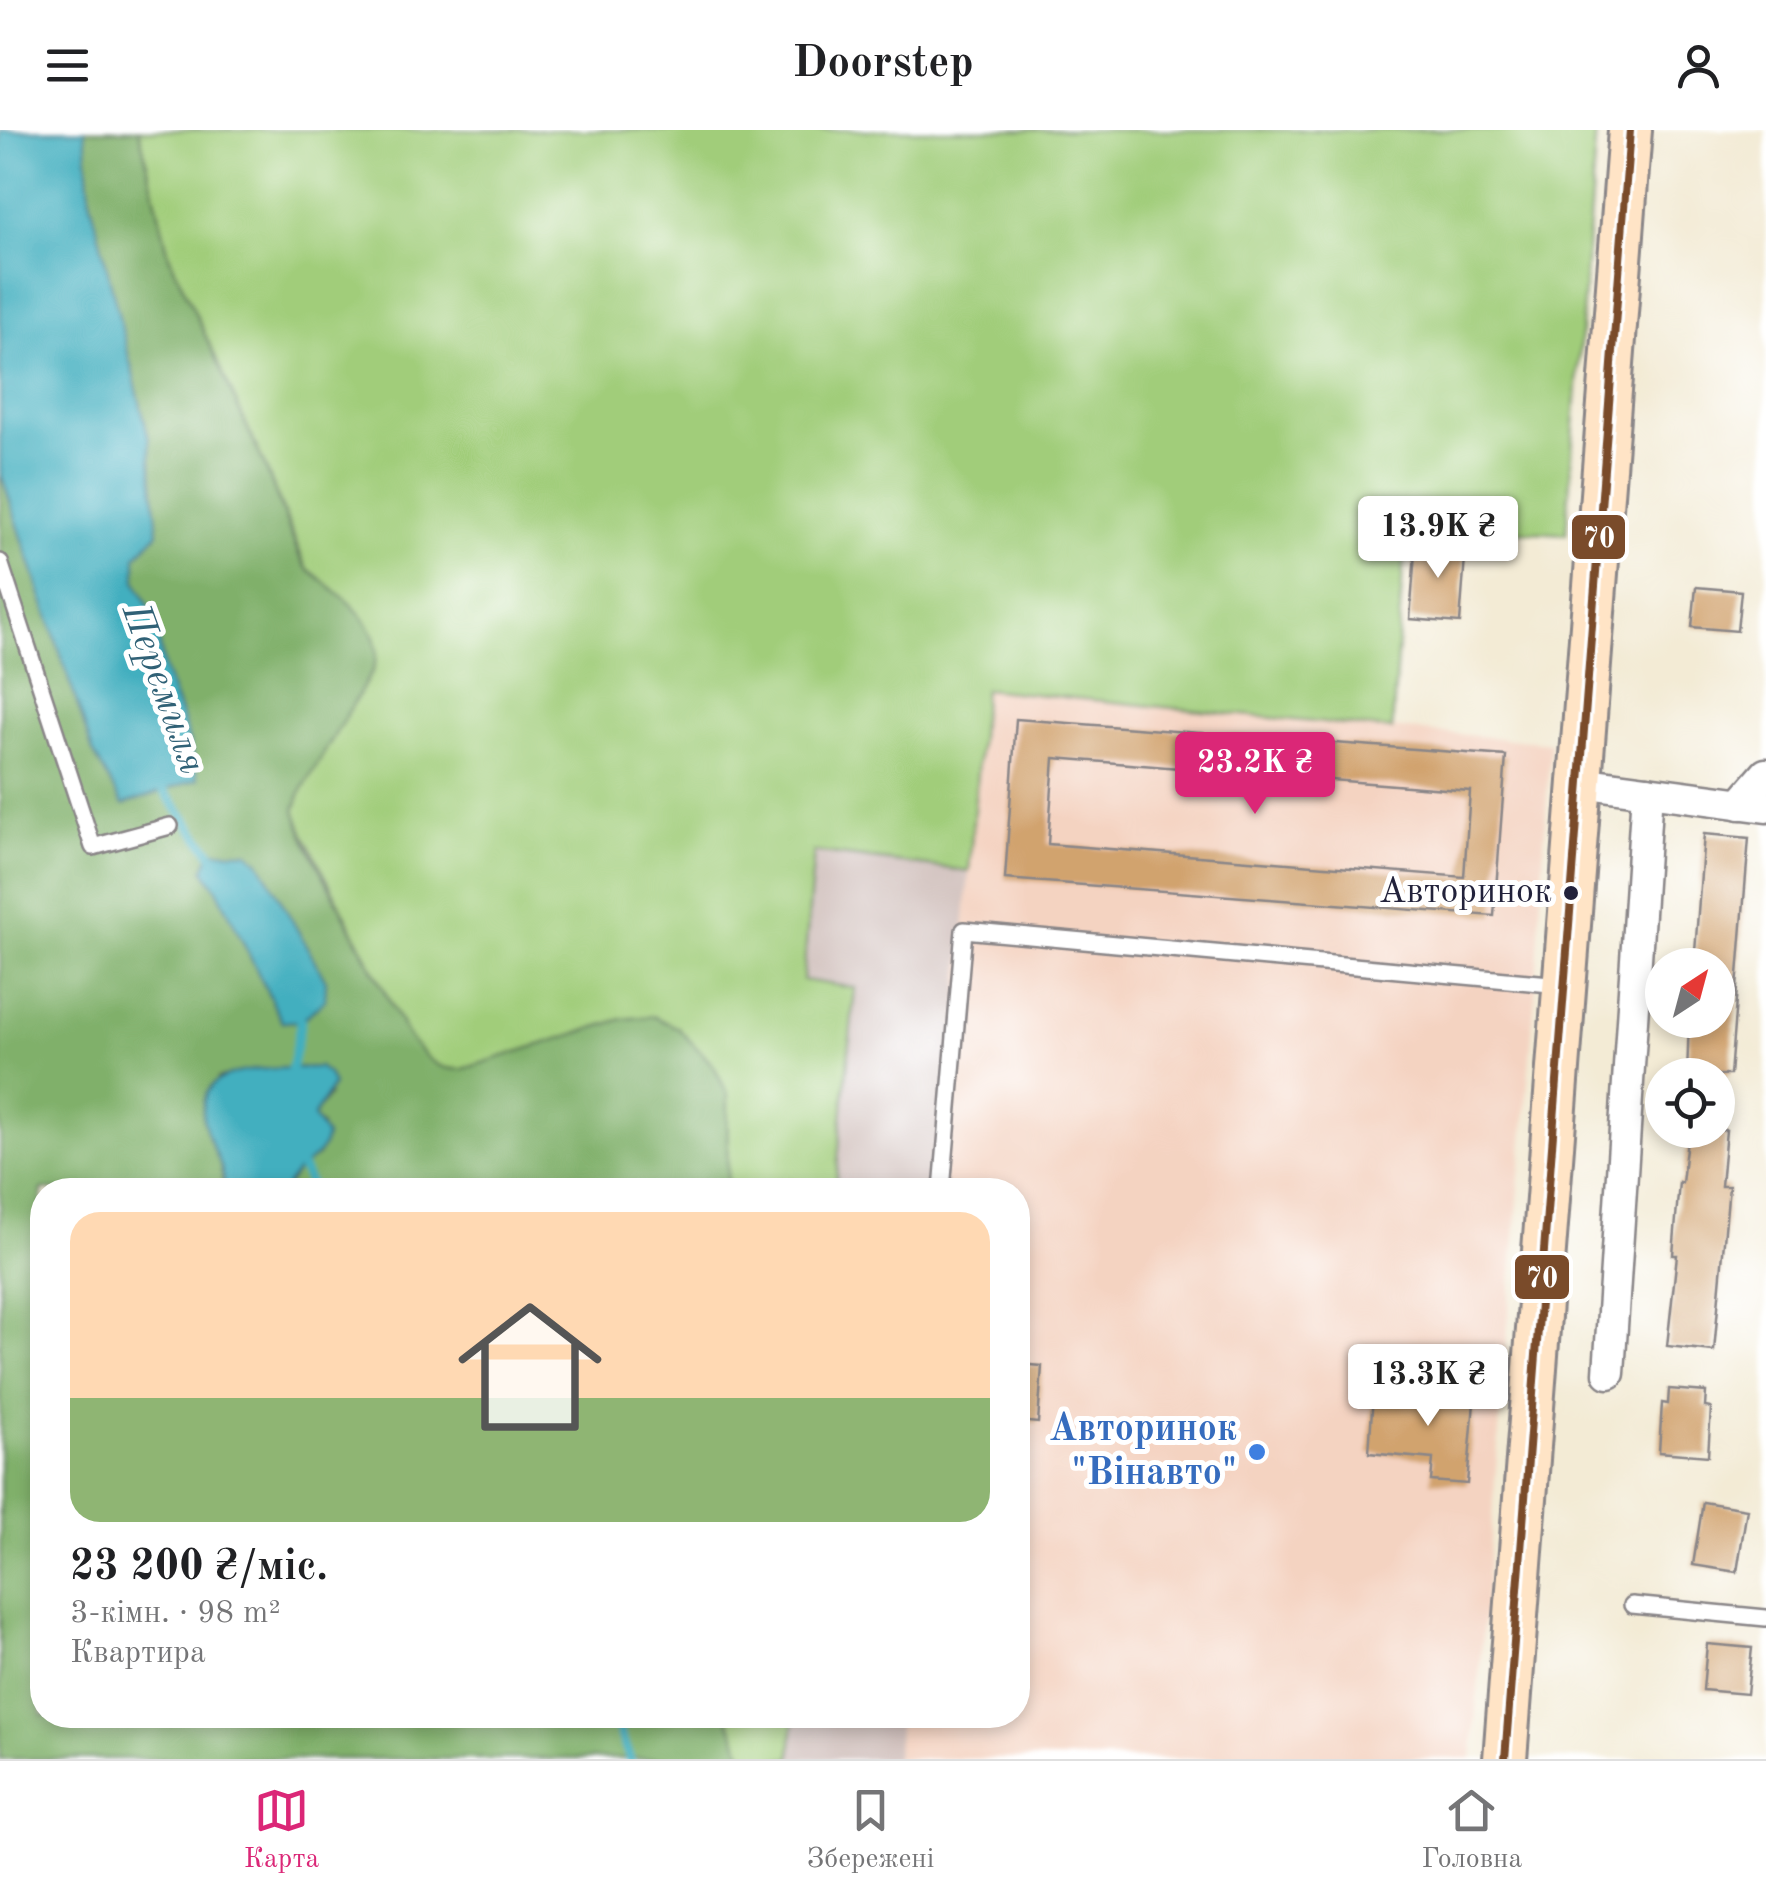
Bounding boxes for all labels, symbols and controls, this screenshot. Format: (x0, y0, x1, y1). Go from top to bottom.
icon: menu (40, 38, 95, 93)
icon: person (1671, 38, 1726, 93)
text: Doorstep (792, 42, 974, 87)
pin: 13.9K ₴ (1346, 496, 1530, 581)
text: 13.9K ₴ (1380, 512, 1496, 544)
line badge: 70 (1570, 513, 1627, 561)
text: 70 (1583, 526, 1615, 554)
water label: Перемиля (112, 598, 211, 779)
pin: 23.2K ₴ (1163, 732, 1347, 817)
text: 23.2K ₴ (1197, 748, 1313, 780)
place label: Авторинок (1379, 875, 1552, 911)
marker: Авторинок (1561, 883, 1581, 903)
north arrow (1645, 948, 1735, 1038)
map controls (1645, 948, 1735, 1148)
button: locate (1645, 1058, 1735, 1148)
line badge: 70 (1513, 1253, 1571, 1301)
text: 70 (1526, 1266, 1558, 1294)
icon: home (440, 1277, 620, 1457)
pin: 13.3K ₴ (1336, 1344, 1520, 1429)
text: 13.3K ₴ (1370, 1360, 1486, 1392)
place label: Авторинок "Вінавто" (1049, 1411, 1237, 1493)
marker: Авторинок "Вінавто" (1246, 1441, 1268, 1463)
text: 23 200 ₴/міс. (70, 1547, 328, 1589)
text: 3-кімн. · 98 m² (70, 1598, 281, 1630)
text: Квартира (70, 1638, 206, 1670)
tab: Карта (244, 1783, 319, 1878)
tab: Збережені (807, 1783, 934, 1878)
tab: Головна (1422, 1783, 1522, 1878)

